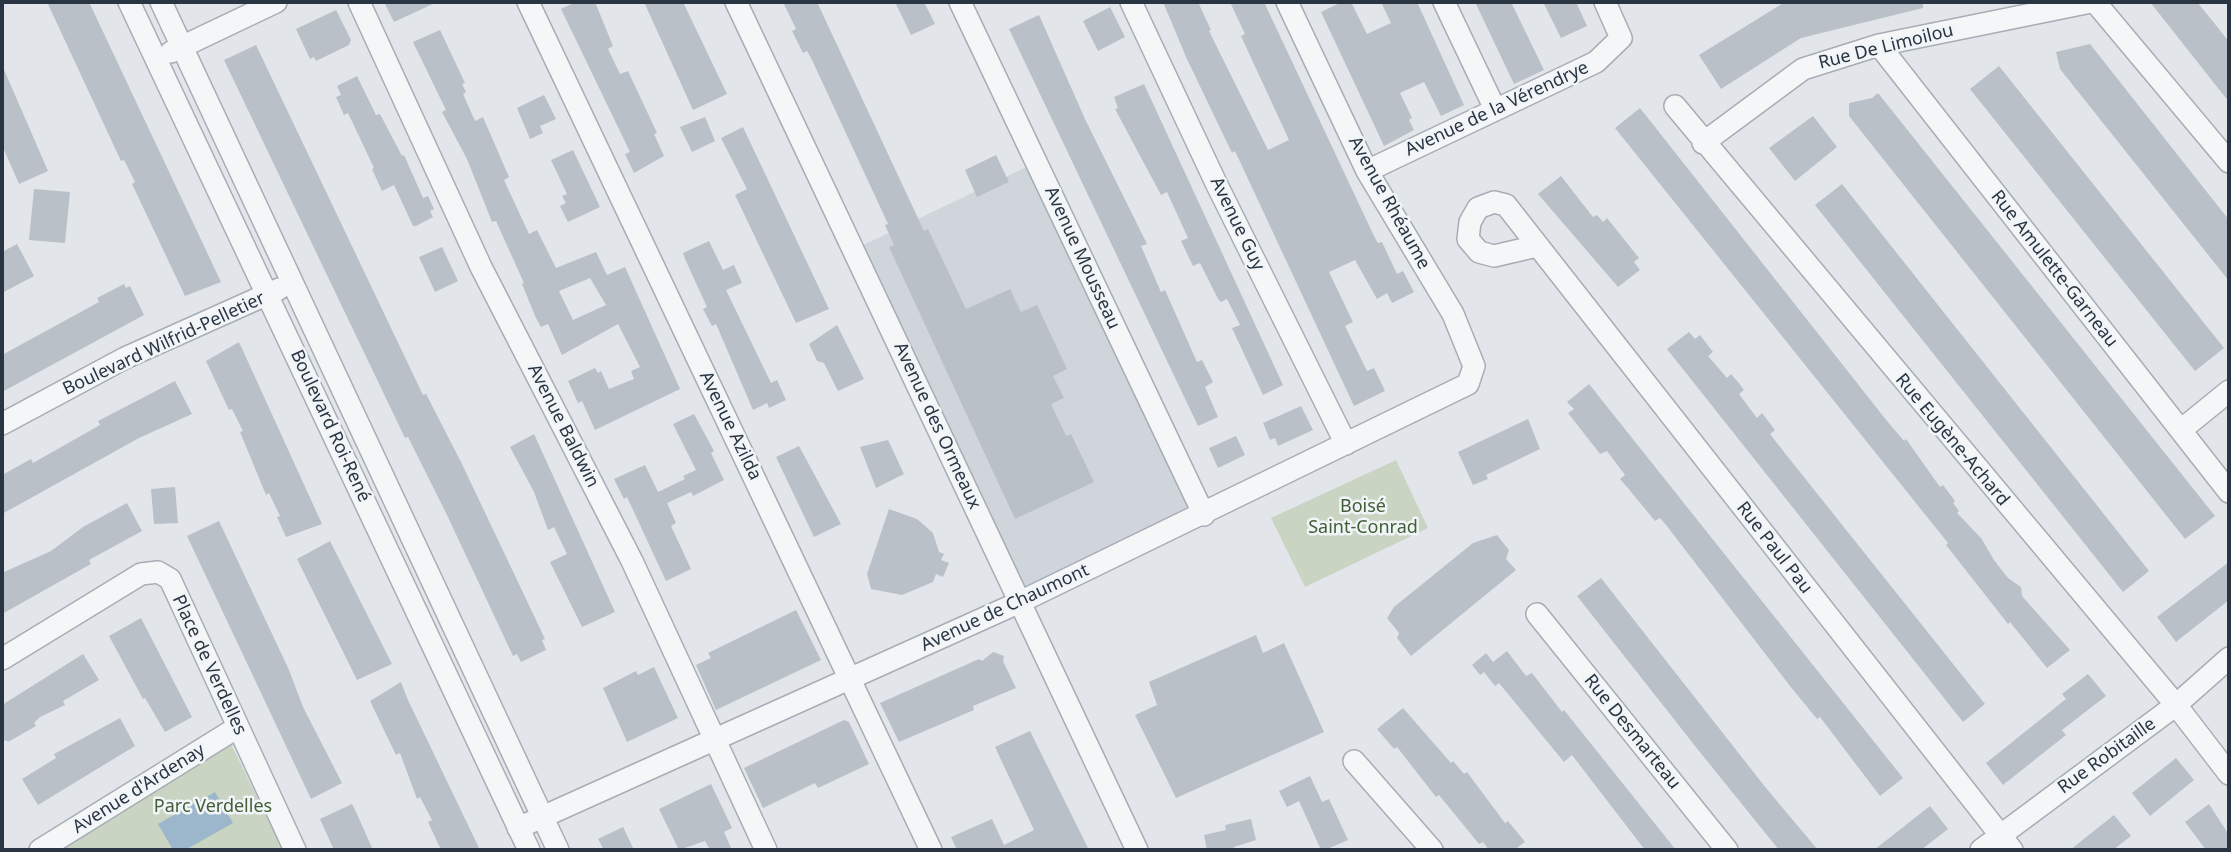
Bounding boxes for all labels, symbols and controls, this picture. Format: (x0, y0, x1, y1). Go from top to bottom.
street label: Rue De Limoilou (1816, 20, 1956, 74)
street label: Avenue de la Vérendrye (1402, 57, 1592, 161)
street label: Avenue Rhéaume (1344, 133, 1434, 273)
street label: Avenue Guy (1205, 174, 1269, 274)
street label: Avenue Mousseau (1039, 183, 1125, 333)
street label: Rue Amulette-Garneau (1986, 186, 2122, 352)
street label: Boulevard Wilfrid-Pelletier (59, 288, 269, 400)
street label: Avenue des Ormeaux (889, 339, 985, 513)
street label: Boulevard Roi-René (285, 346, 375, 506)
street label: Avenue Baldwin (523, 361, 603, 491)
street label: Avenue Azilda (694, 368, 766, 484)
street label: Rue Eugène-Achard (1890, 369, 2014, 511)
park label: Boisé Saint-Conrad (1308, 496, 1418, 538)
street label: Rue Paul Pau (1731, 498, 1817, 598)
street label: Avenue de Chaumont (918, 560, 1092, 656)
street label: Place de Verdelles (167, 592, 251, 738)
street label: Rue Desmarteau (1579, 670, 1685, 794)
street label: Rue Robitaille (2054, 713, 2160, 799)
street label: Avenue d'Ardenay (69, 740, 209, 838)
park label: Parc Verdelles (154, 796, 272, 818)

